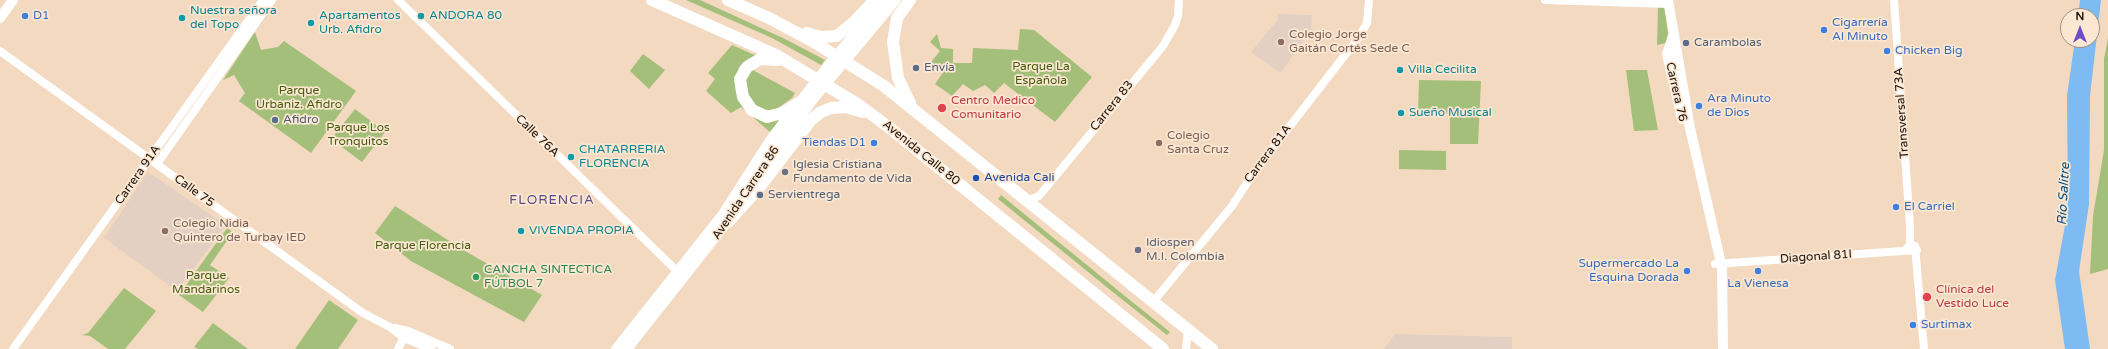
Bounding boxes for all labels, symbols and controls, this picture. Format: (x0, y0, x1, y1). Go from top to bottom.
place label: Nuestra señora del Topo (190, 4, 277, 32)
north arrow (2060, 8, 2100, 48)
place label: D1 (33, 9, 50, 23)
place label: Apartamentos Urb. Afidro (319, 9, 401, 37)
place label: ANDORA 80 (429, 9, 502, 23)
text: N (2076, 10, 2084, 23)
marker: D1 (20, 11, 30, 21)
marker: ANDORA 80 (416, 11, 426, 21)
marker: Nuestra señora del Topo (177, 13, 187, 23)
place label: Cigarrería Al Minuto (1832, 16, 1888, 44)
marker: Apartamentos Urb. Afidro (306, 18, 316, 28)
marker: Cigarrería Al Minuto (1819, 25, 1829, 35)
place label: Colegio Jorge Gaitán Cortés Sede C (1289, 28, 1410, 56)
place label: Carambolas (1694, 36, 1762, 50)
marker: Colegio Jorge Gaitán Cortés Sede C (1276, 37, 1286, 47)
marker: Carambolas (1681, 38, 1691, 48)
place label: Chicken Big (1895, 44, 1962, 58)
marker: Chicken Big (1882, 46, 1892, 56)
park label: Parque La Española (1012, 60, 1070, 88)
place label: Envía (924, 61, 955, 75)
street label: Carrera 76 (1662, 61, 1690, 123)
marker: Envía (911, 63, 921, 73)
place label: Villa Cecilita (1408, 63, 1477, 77)
marker: Villa Cecilita (1395, 65, 1405, 75)
street label: Transversal 73A (1892, 67, 1912, 159)
street label: Carrera 83 (1087, 78, 1137, 134)
park label: Parque Urbaniz. Afidro (256, 84, 342, 112)
place label: Ara Minuto de Dios (1707, 92, 1771, 120)
place label: Centro Medico Comunitario (951, 94, 1035, 122)
marker: Ara Minuto de Dios (1694, 101, 1704, 111)
marker: Centro Medico Comunitario (936, 102, 948, 114)
place label: Sueño Musical (1409, 106, 1492, 120)
marker: Sueño Musical (1396, 108, 1406, 118)
street label: Calle 76A (512, 112, 562, 160)
place label: Afidro (283, 113, 319, 127)
marker: Afidro (270, 115, 280, 125)
street label: Avenida Calle 80 (879, 117, 963, 189)
park label: Parque Los Tronquitos (326, 121, 390, 149)
street label: Carrera 81A (1241, 122, 1295, 186)
place label: Colegio Santa Cruz (1167, 129, 1229, 157)
place label: Tiendas D1 (802, 136, 866, 150)
marker: Tiendas D1 (869, 138, 879, 148)
marker: Colegio Santa Cruz (1154, 138, 1164, 148)
street label: Carrera 91A (112, 142, 164, 208)
place label: CHATARRERIA FLORENCIA (579, 143, 666, 171)
street label: Avenida Carrera 86 (709, 143, 783, 243)
marker: CHATARRERIA FLORENCIA (566, 152, 576, 162)
place label: Iglesia Cristiana Fundamento de Vida (793, 158, 912, 186)
water label: Río Salitre (2055, 162, 2073, 226)
marker: Iglesia Cristiana Fundamento de Vida (780, 167, 790, 177)
place label: Avenida Cali (984, 171, 1054, 185)
street label: Calle 75 (171, 172, 217, 210)
marker: Avenida Cali (971, 173, 981, 183)
place label: Servientrega (768, 188, 840, 202)
marker: Servientrega (755, 190, 765, 200)
district label: FLORENCIA (509, 193, 595, 209)
place label: El Carriel (1904, 200, 1955, 214)
marker: El Carriel (1891, 202, 1901, 212)
place label: Colegio Nidia Quintero de Turbay IED (173, 217, 306, 245)
place label: VIVENDA PROPIA (529, 224, 634, 238)
marker: Colegio Nidia Quintero de Turbay IED (160, 226, 170, 236)
marker: VIVENDA PROPIA (516, 226, 526, 236)
place label: Idiospen M.I. Colombia (1146, 236, 1224, 264)
park label: Parque Florencia (375, 239, 471, 253)
marker: Idiospen M.I. Colombia (1133, 245, 1143, 255)
street label: Diagonal 81I (1780, 247, 1852, 267)
place label: Supermercado La Esquina Dorada (1578, 257, 1679, 285)
place label: CANCHA SINTECTICA FÚTBOL 7 (484, 263, 612, 291)
marker: Supermercado La Esquina Dorada (1682, 266, 1692, 276)
marker: La Vienesa (1753, 266, 1763, 276)
park label: Parque Mandarinos (172, 269, 240, 297)
marker: CANCHA SINTECTICA FÚTBOL 7 (471, 272, 481, 282)
place label: La Vienesa (1727, 277, 1789, 291)
place label: Clínica del Vestido Luce (1936, 283, 2009, 311)
marker: Clínica del Vestido Luce (1921, 291, 1933, 303)
place label: Surtimax (1921, 318, 1972, 332)
marker: Surtimax (1908, 320, 1918, 330)

